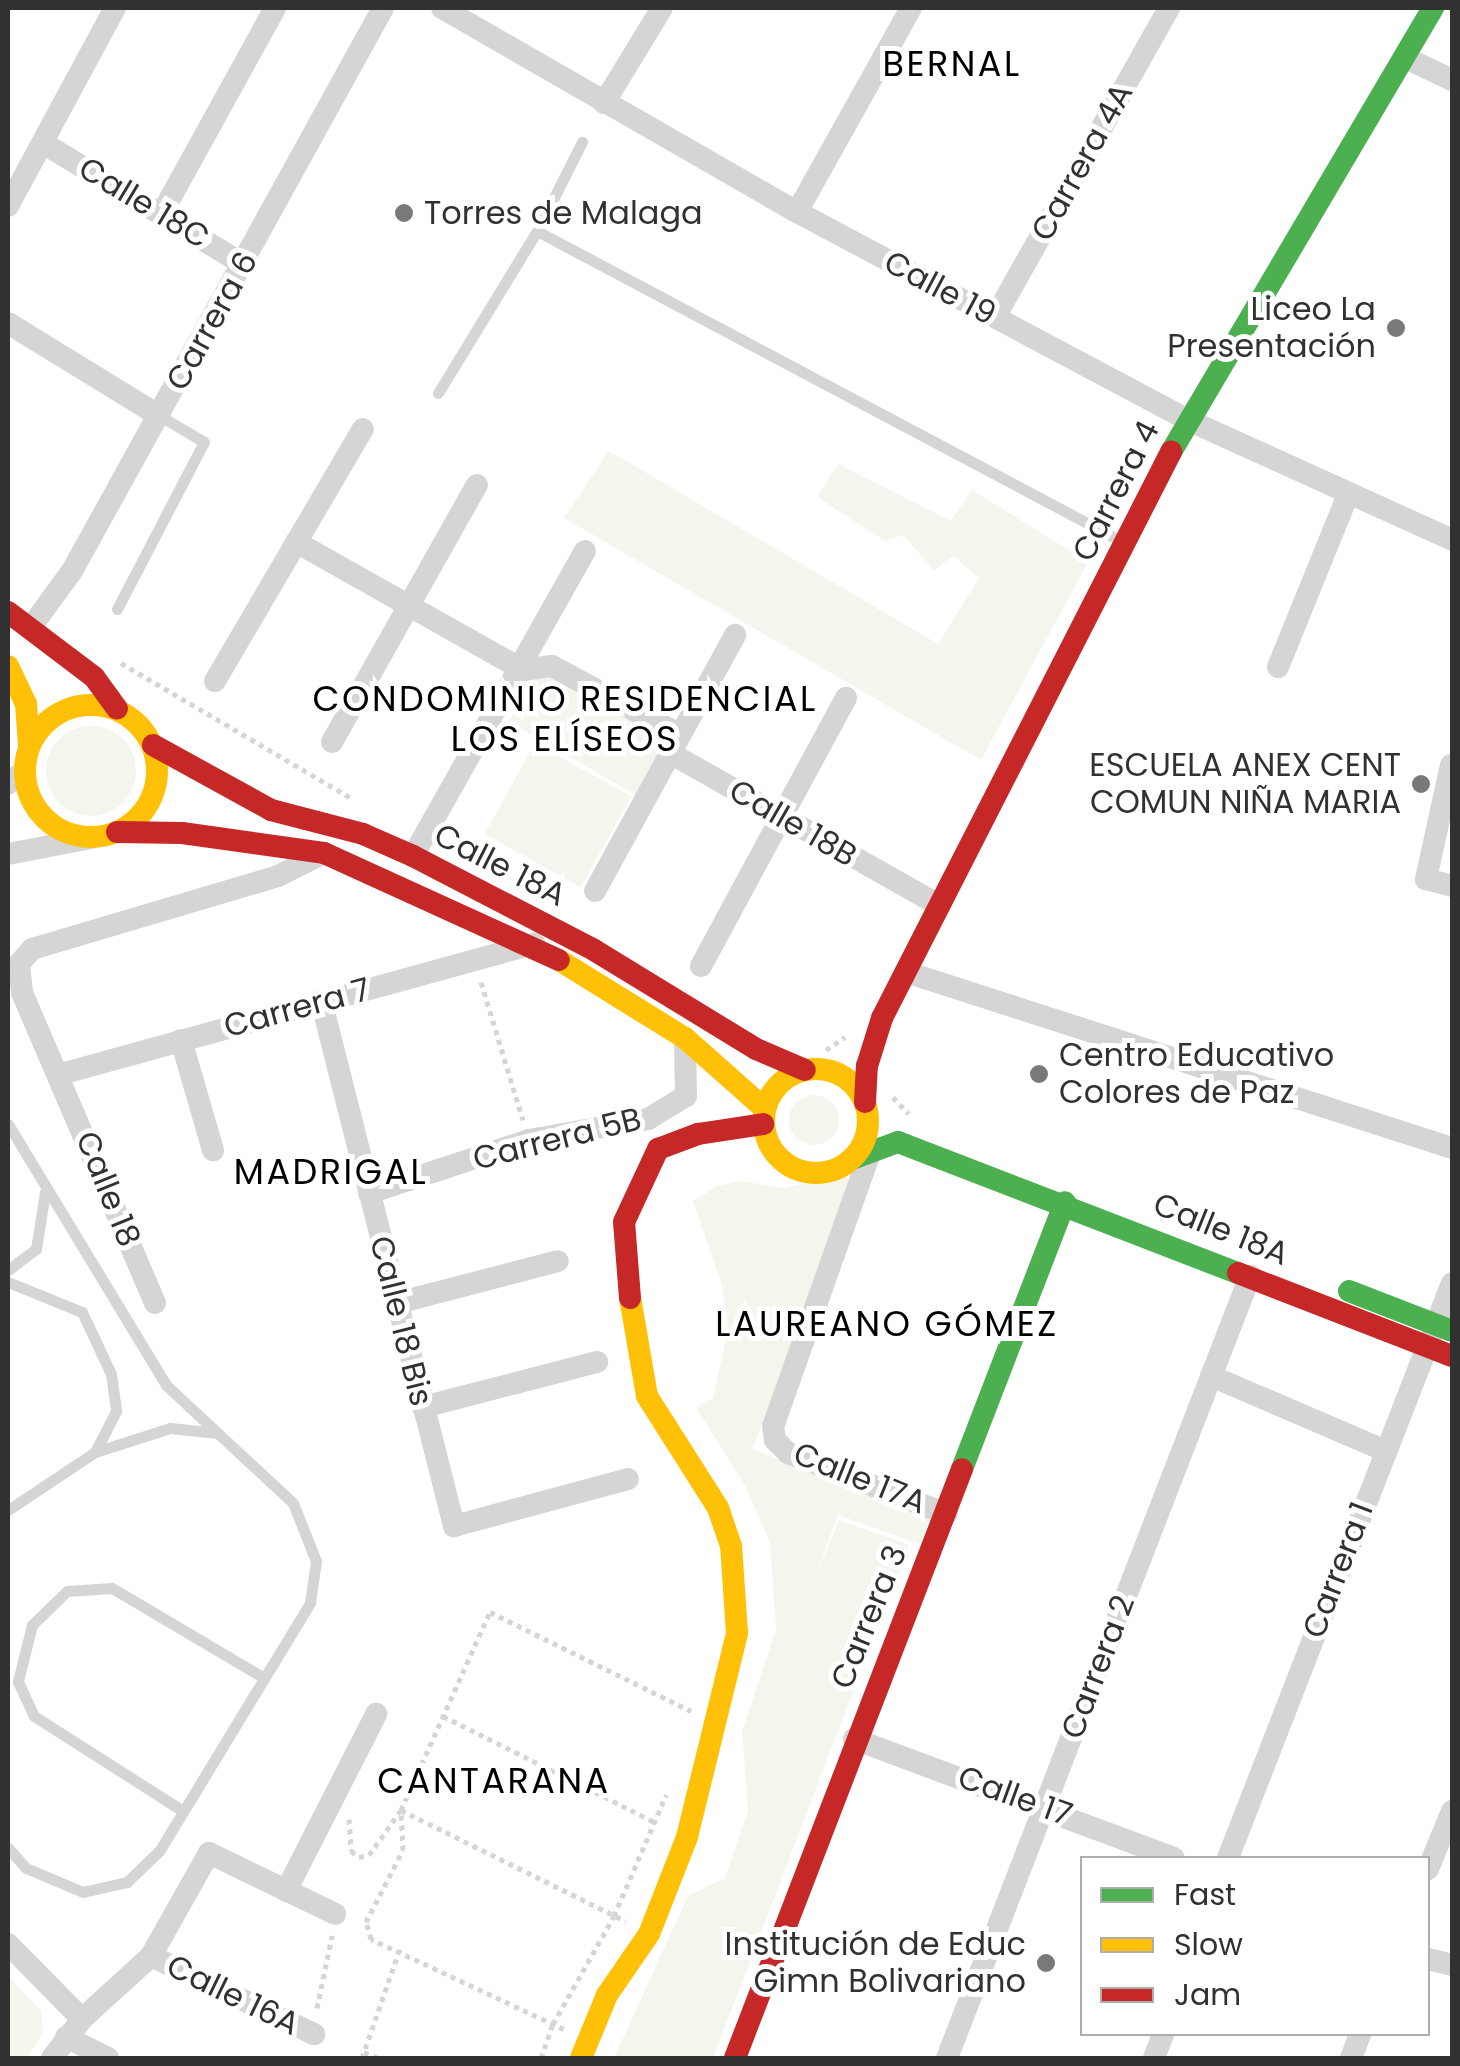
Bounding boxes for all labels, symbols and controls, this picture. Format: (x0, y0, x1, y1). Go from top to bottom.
district label: BERNAL (882, 43, 1022, 85)
street label: Carrera 4A (1023, 77, 1141, 247)
street label: Calle 18C (72, 149, 216, 257)
place label: Torres de Malaga (424, 194, 703, 232)
marker: Torres de Malaga (393, 202, 415, 224)
street label: Calle 19 (878, 243, 1002, 333)
street label: Carrera 6 (158, 245, 266, 397)
place label: Liceo La Presentación (1167, 291, 1376, 366)
marker: Liceo La Presentación (1385, 317, 1407, 339)
street label: Carrera 4 (1064, 414, 1168, 568)
district label: CONDOMINIO RESIDENCIAL LOS ELÍSEOS (312, 678, 818, 760)
place label: ESCUELA ANEX CENT COMUN NIÑA MARIA (1089, 747, 1401, 822)
street label: Calle 18B (723, 771, 863, 875)
marker: ESCUELA ANEX CENT COMUN NIÑA MARIA (1410, 773, 1432, 795)
street label: Calle 18A (428, 816, 572, 914)
street label: Carrera 7 (220, 970, 374, 1046)
place label: Centro Educativo Colores de Paz (1059, 1037, 1334, 1112)
marker: Centro Educativo Colores de Paz (1028, 1063, 1050, 1085)
street label: Carrera 5B (469, 1100, 645, 1178)
street label: Calle 18 (68, 1126, 148, 1252)
district label: MADRIGAL (234, 1151, 428, 1193)
street label: Calle 18A (1148, 1185, 1294, 1273)
street label: Calle 18 Bis (361, 1232, 441, 1410)
district label: LAUREANO GÓMEZ (715, 1303, 1059, 1345)
street label: Calle 17A (788, 1434, 932, 1522)
street label: Carrera 1 (1295, 1497, 1381, 1643)
street label: Carrera 3 (823, 1540, 915, 1694)
street label: Carrera 2 (1053, 1590, 1143, 1744)
street label: Calle 17 (953, 1758, 1077, 1834)
district label: CANTARANA (377, 1760, 611, 1802)
legend (1080, 1856, 1430, 2036)
text: Fast (1174, 1873, 1236, 1916)
text: Slow (1174, 1923, 1243, 1966)
place label: Institución de Educ Gimn Bolivariano (725, 1926, 1026, 2001)
street label: Calle 16A (161, 1946, 305, 2044)
marker: Institución de Educ Gimn Bolivariano (1035, 1952, 1057, 1974)
text: Jam (1174, 1973, 1241, 2016)

